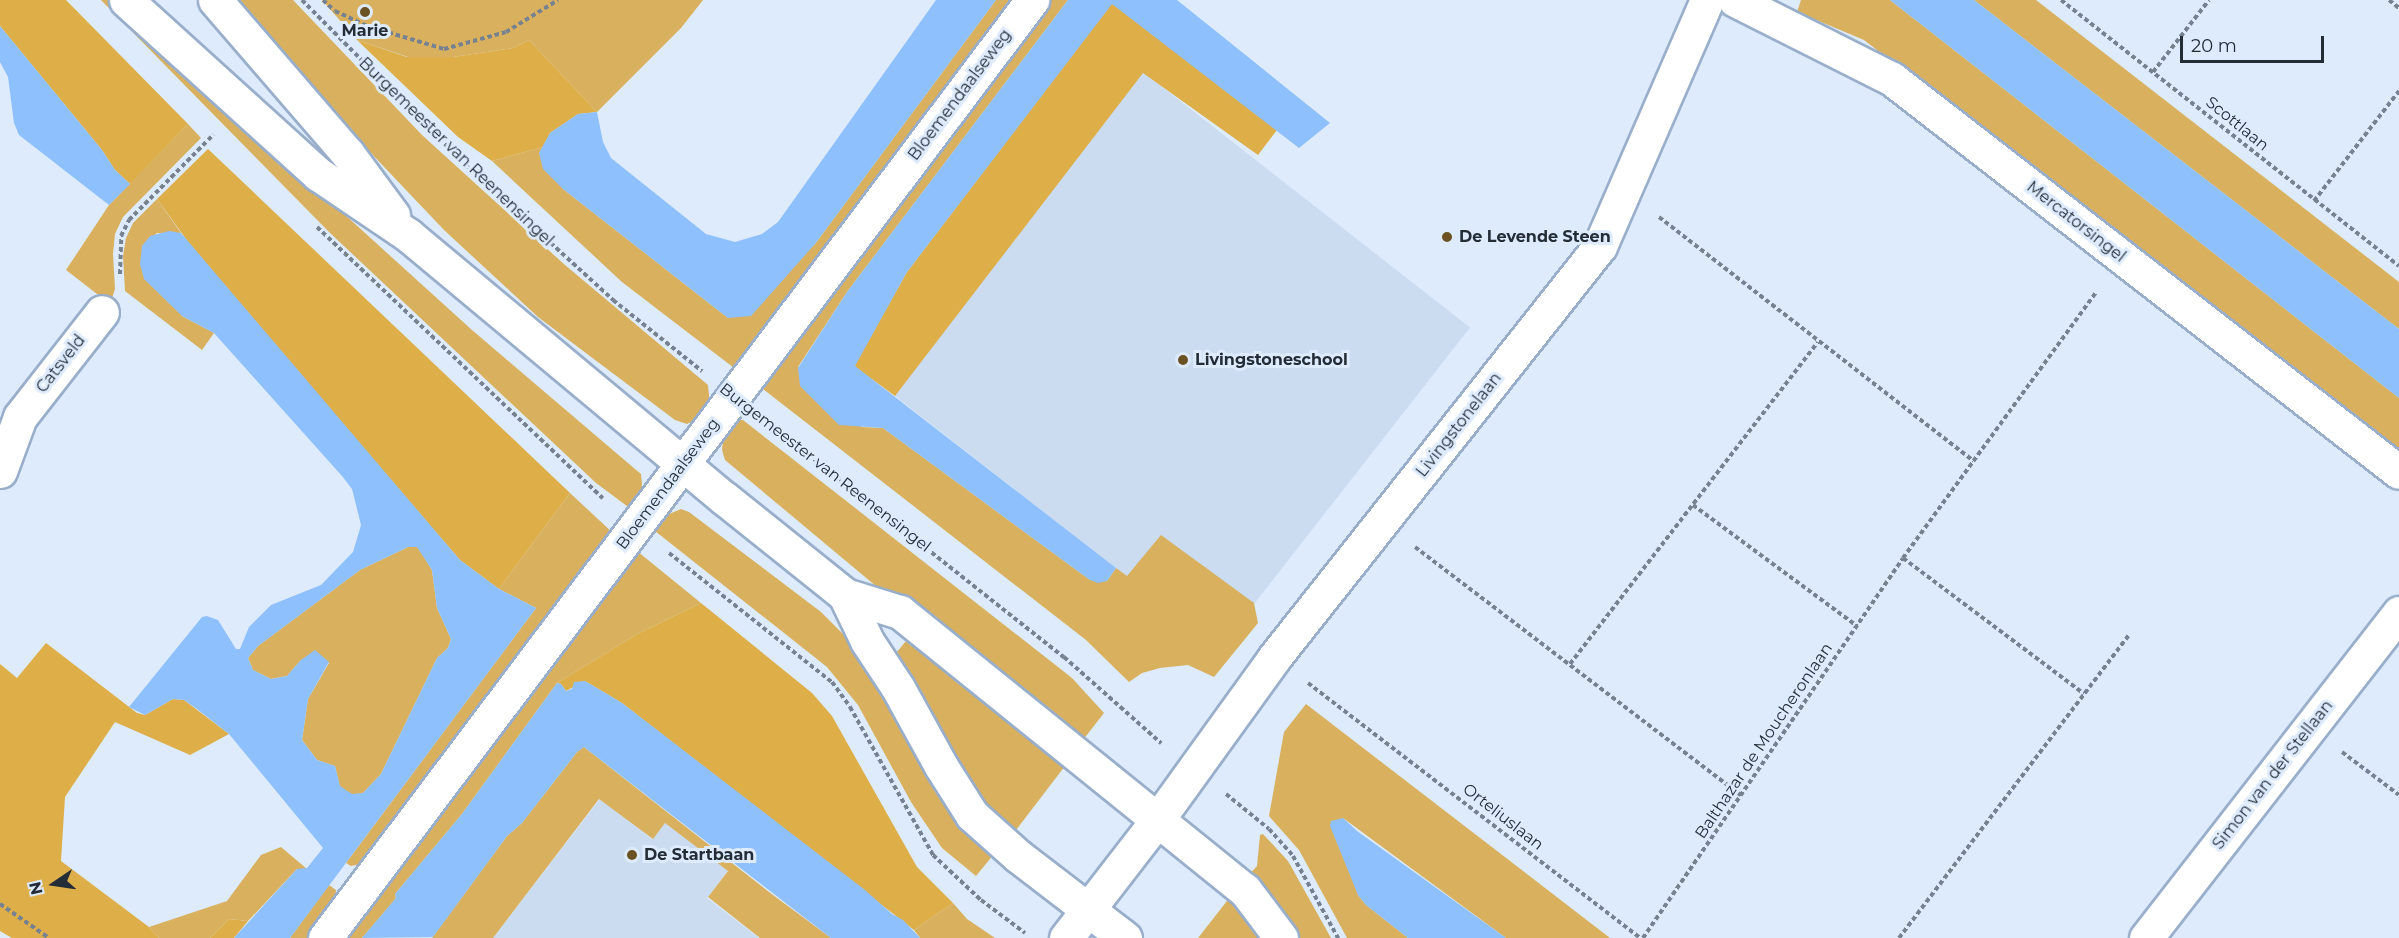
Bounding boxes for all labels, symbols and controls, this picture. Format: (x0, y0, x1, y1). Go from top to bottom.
marker: Marie (358, 5, 372, 19)
place label: Marie (342, 21, 388, 41)
scale bar (2183, 24, 2327, 62)
street label: Bloemendaalseweg (904, 26, 1016, 164)
text: 20 m (2191, 35, 2237, 57)
street label: Burgemeester van Reenensingel (355, 54, 557, 250)
street label: Scottlaan (2202, 93, 2272, 155)
street label: Mercatorsingel (2023, 177, 2129, 267)
place label: De Levende Steen (1459, 227, 1611, 247)
marker: De Levende Steen (1440, 230, 1454, 244)
street label: Catsveld (32, 331, 90, 397)
place label: Livingstoneschool (1195, 350, 1348, 370)
marker: Livingstoneschool (1176, 353, 1190, 367)
street label: Livingstonelaan (1412, 369, 1506, 481)
street label: Burgemeester van Reenensingel (715, 379, 935, 557)
street label: Bloemendaalseweg (612, 415, 724, 553)
street label: Balthazar de Moucheronlaan (1691, 640, 1837, 842)
street label: Simon van der Stellaan (2209, 697, 2337, 853)
street label: Orteliuslaan (1459, 780, 1547, 854)
place label: De Startbaan (644, 845, 754, 865)
marker: De Startbaan (625, 848, 639, 862)
north arrow (24, 854, 84, 914)
text: N (25, 880, 47, 897)

